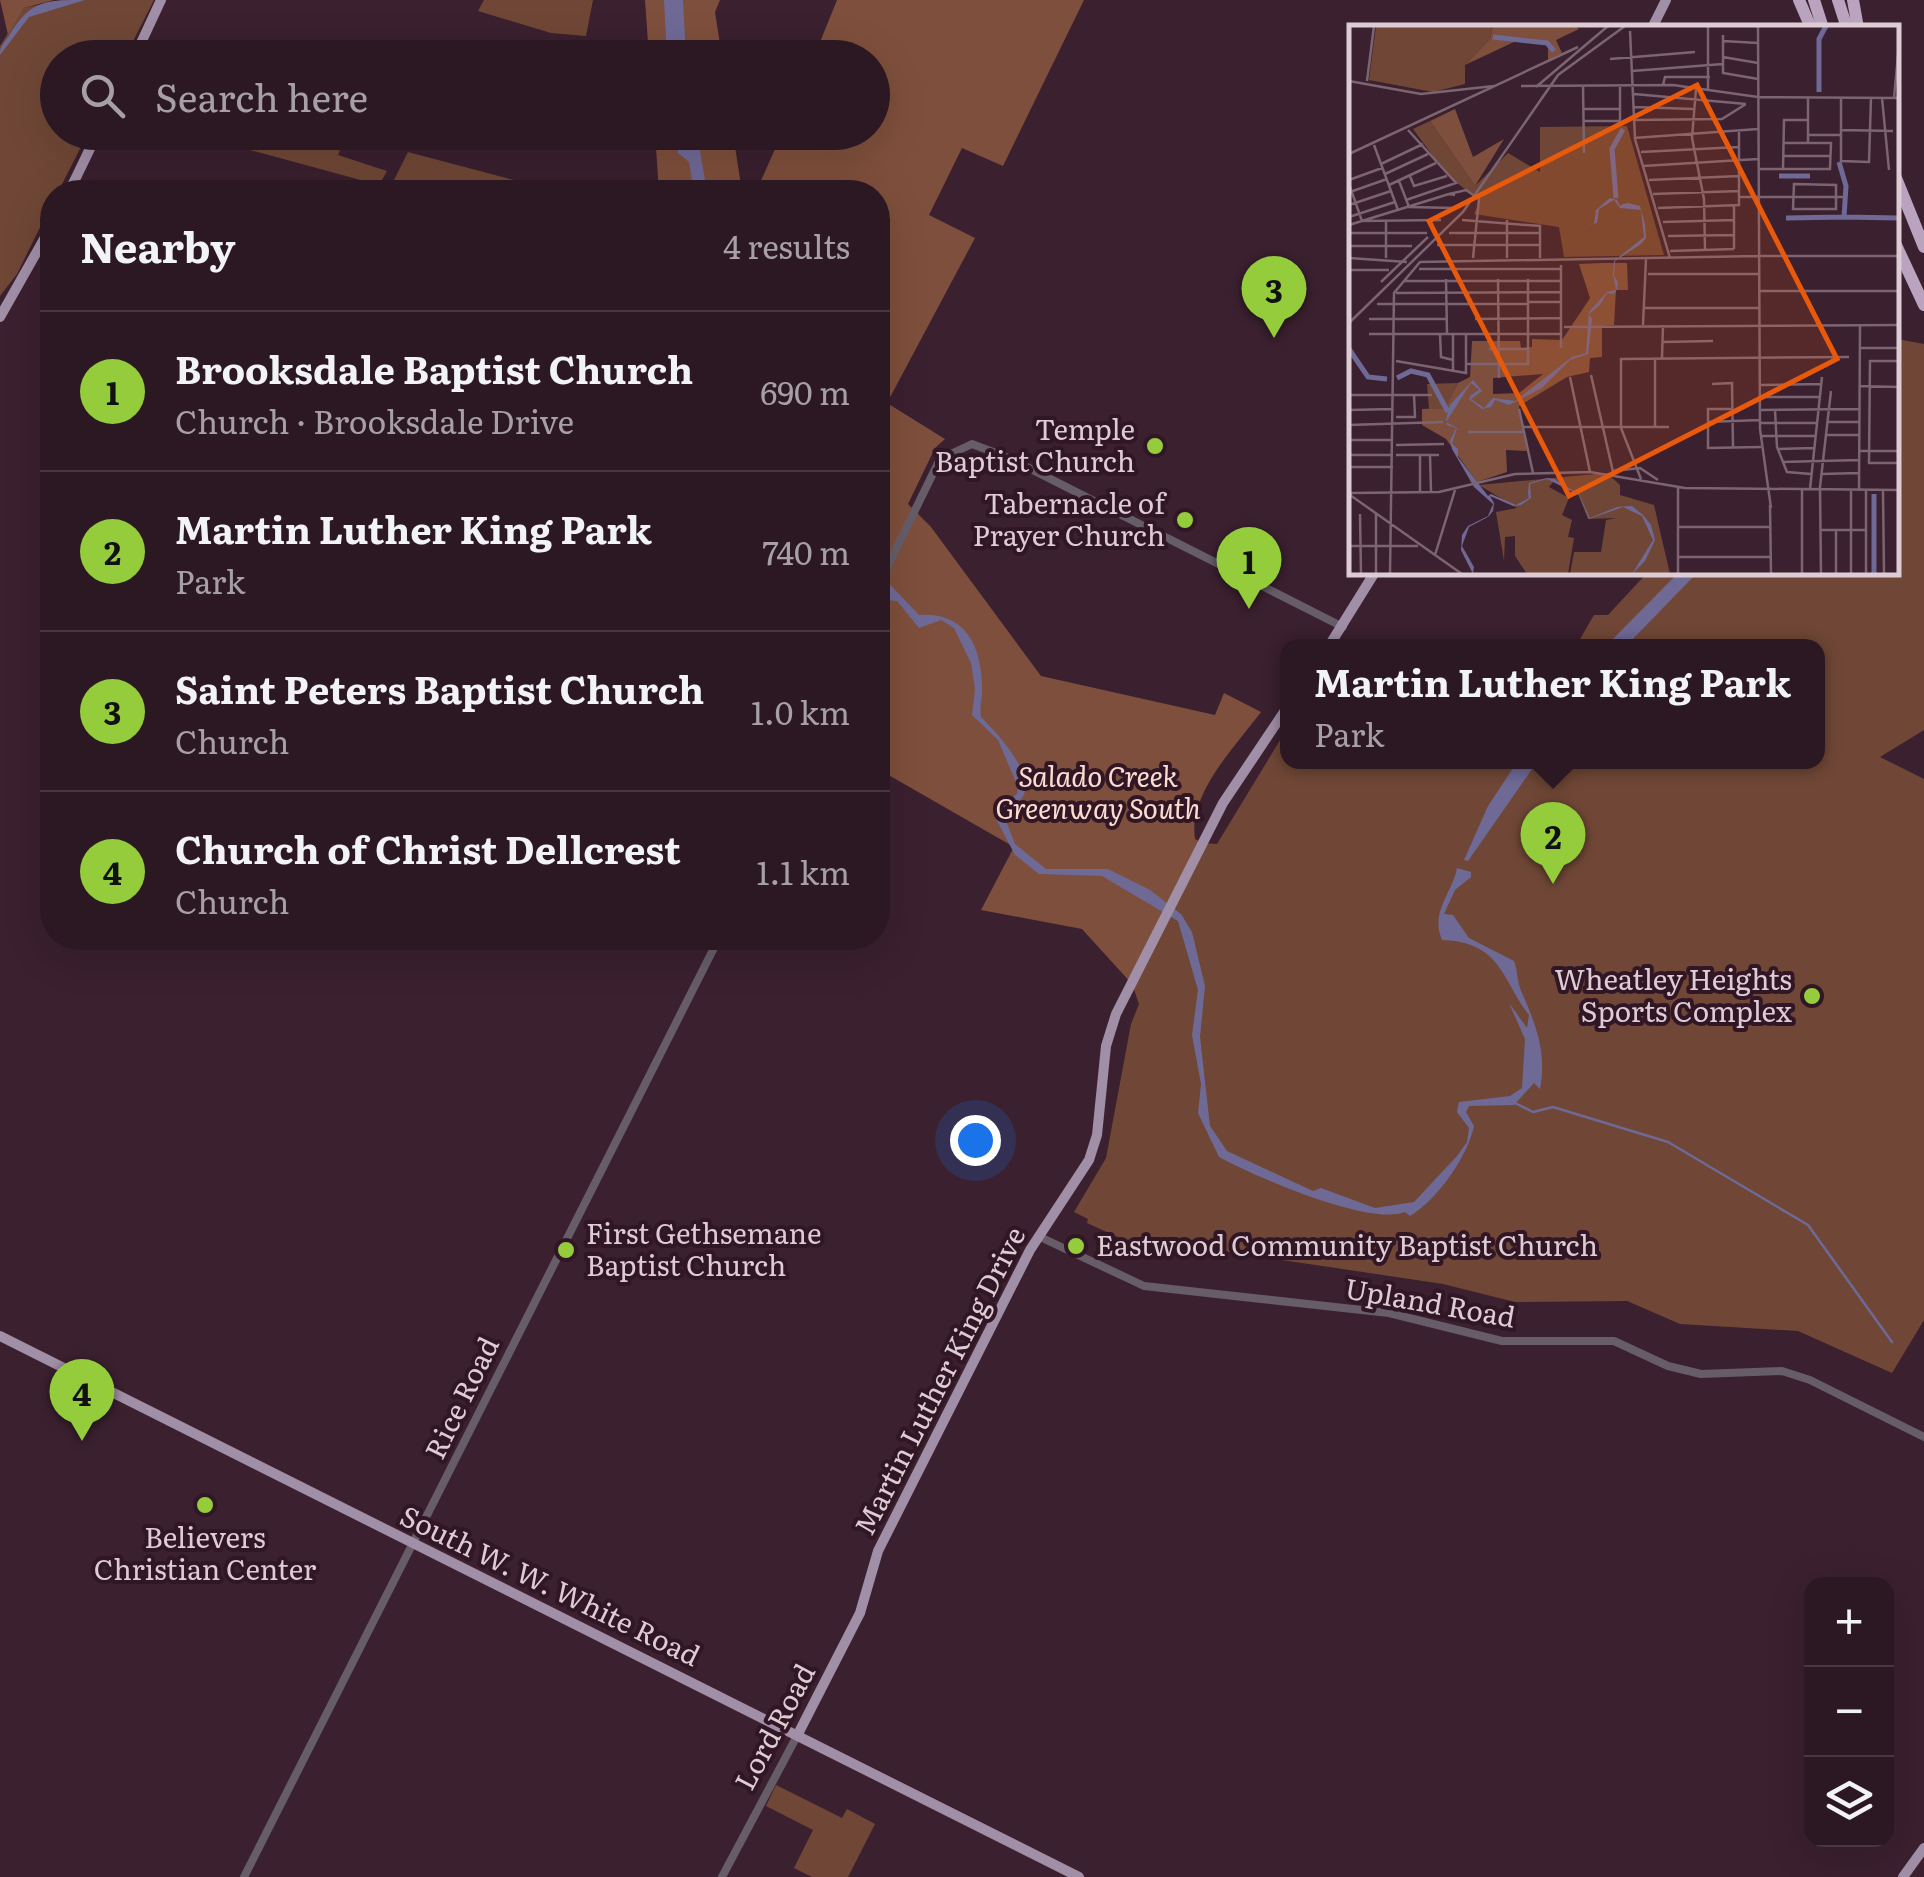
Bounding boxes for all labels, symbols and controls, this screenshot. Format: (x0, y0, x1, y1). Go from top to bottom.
inset map (1349, 25, 1899, 575)
search box (40, 40, 890, 150)
text: Search here (155, 67, 368, 124)
icon: search (75, 68, 130, 123)
text: Nearby (80, 214, 236, 276)
text: 4 results (723, 221, 850, 269)
pin: 3 (1242, 255, 1306, 338)
text: Brooksdale Baptist Church (175, 339, 693, 396)
text: 1 (106, 367, 119, 415)
text: 690 m (760, 367, 850, 415)
text: Church · Brooksdale Drive (175, 396, 574, 444)
place label: Temple Baptist Church (935, 407, 1135, 481)
marker: Temple Baptist Church (1144, 435, 1166, 457)
place label: Tabernacle of Prayer Church (973, 481, 1167, 555)
text: Martin Luther King Park (175, 499, 652, 556)
marker: Tabernacle of Prayer Church (1174, 509, 1196, 531)
pin: 1 (1216, 526, 1282, 609)
text: 2 (104, 527, 121, 575)
text: 740 m (762, 527, 850, 575)
text: Park (175, 556, 245, 604)
popup (1280, 639, 1825, 769)
text: Martin Luther King Park (1314, 652, 1791, 709)
text: Saint Peters Baptist Church (175, 659, 704, 716)
text: 3 (104, 687, 121, 735)
text: 1.0 km (751, 687, 850, 735)
text: Park (1314, 709, 1384, 757)
text: Church (175, 716, 289, 764)
park label: Salado Creek Greenway South (995, 754, 1201, 828)
pin: 2 (1520, 802, 1586, 884)
text: Church of Christ Dellcrest (175, 819, 681, 876)
text: 4 (103, 847, 122, 895)
text: 1.1 km (757, 847, 850, 895)
text: Church (175, 876, 289, 924)
place label: Wheatley Heights Sports Complex (1555, 957, 1792, 1031)
marker: Wheatley Heights Sports Complex (1801, 985, 1823, 1007)
your location (950, 1115, 1001, 1166)
place label: First Gethsemane Baptist Church (586, 1211, 821, 1285)
street label: Martin Luther King Drive (842, 1219, 1034, 1542)
place label: Eastwood Community Baptist Church (1096, 1223, 1598, 1265)
marker: Eastwood Community Baptist Church (1065, 1235, 1087, 1257)
marker: First Gethsemane Baptist Church (555, 1239, 577, 1261)
street label: Upland Road (1342, 1265, 1519, 1337)
street label: Rice Road (412, 1329, 508, 1465)
pin: 4 (49, 1358, 114, 1441)
street label: South W. W. White Road (394, 1493, 708, 1675)
marker: Believers Christian Center (194, 1494, 216, 1516)
place label: Believers Christian Center (94, 1515, 317, 1589)
map controls (1804, 1577, 1894, 1847)
button: + (1804, 1577, 1894, 1667)
street label: Lord Road (722, 1655, 824, 1797)
button: − (1804, 1667, 1894, 1757)
button: layers (1804, 1757, 1894, 1847)

